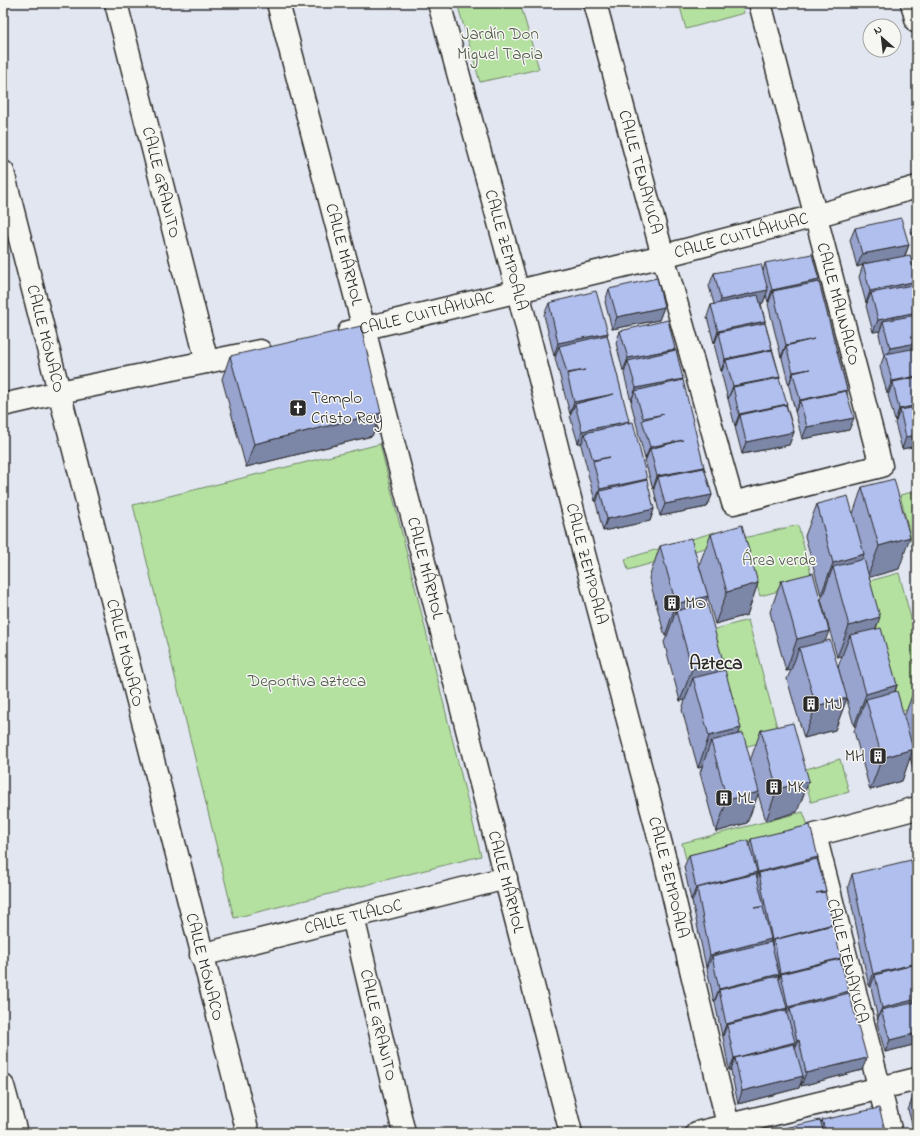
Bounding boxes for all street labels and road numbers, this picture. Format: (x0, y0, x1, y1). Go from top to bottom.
street label: CALLE TENAYUCA (612, 107, 669, 237)
street label: CALLE GRANITO (135, 124, 188, 241)
street label: CALLE ZEMPOALA (478, 187, 535, 313)
street label: CALLE MÁRMOL (319, 200, 370, 309)
street label: CALLE CUITLÁHUAC (671, 206, 811, 265)
street label: CALLE MALINALCO (810, 240, 866, 368)
street label: CALLE MÓNACO (20, 282, 72, 395)
street label: CALLE CUITLÁHUAC (357, 285, 497, 342)
street label: CALLE ZEMPOALA (559, 500, 615, 627)
street label: CALLE MÁRMOL (400, 514, 451, 623)
street label: CALLE MÓNACO (100, 596, 151, 709)
street label: CALLE ZEMPOALA (642, 814, 696, 941)
street label: CALLE MÁRMOL (481, 828, 532, 936)
street label: CALLE TLÁLOC (302, 892, 405, 941)
street label: CALLE TENAYUCA (819, 896, 875, 1026)
street label: CALLE MÓNACO (179, 910, 231, 1023)
street label: CALLE GRANITO (353, 967, 404, 1083)

